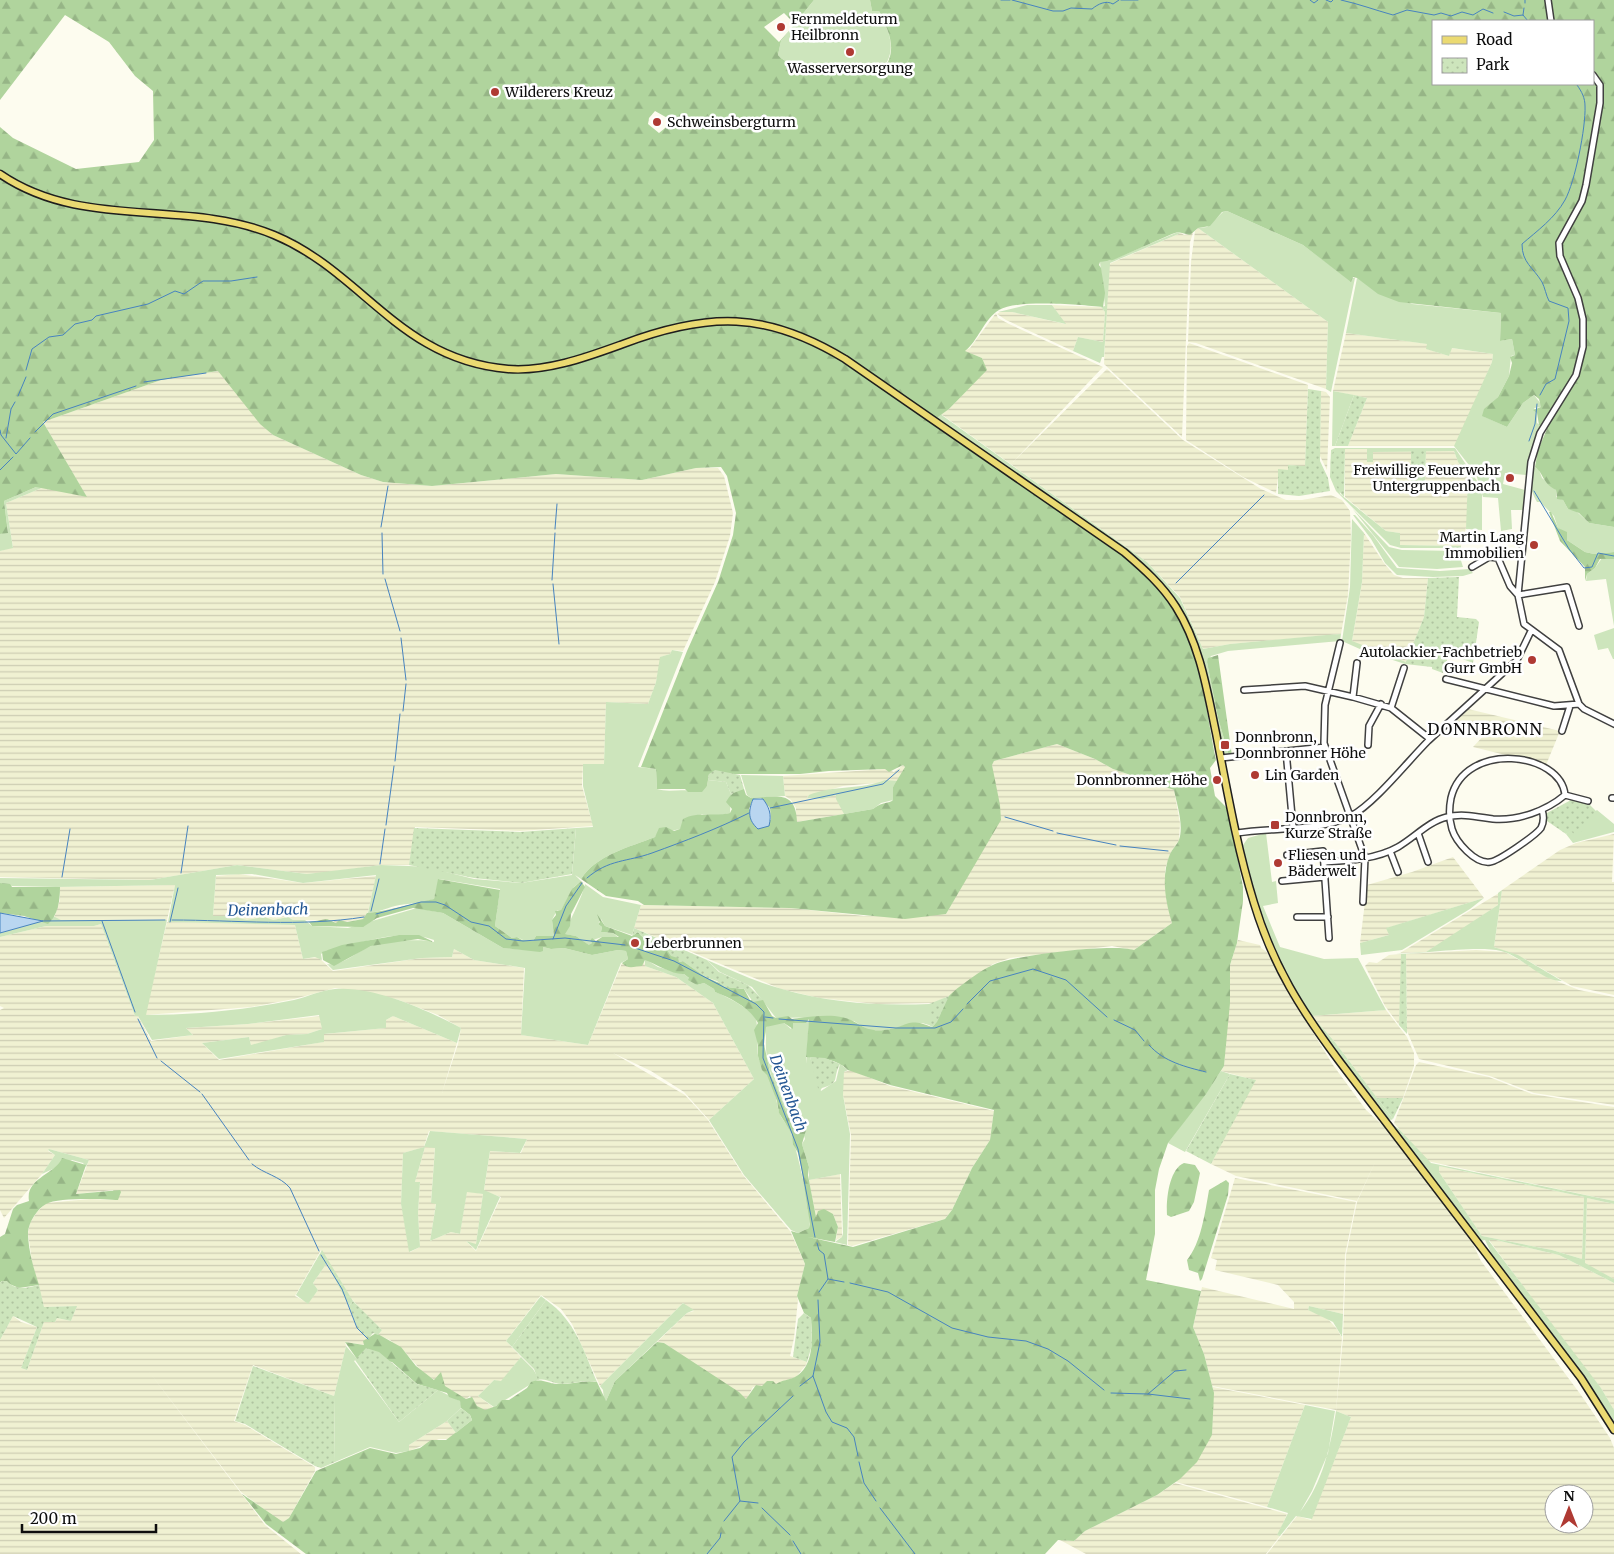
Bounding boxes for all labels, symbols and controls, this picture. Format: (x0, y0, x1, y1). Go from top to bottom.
place label: Fernmeldeturm Heilbronn (791, 10, 898, 44)
legend (1432, 20, 1594, 85)
marker: Fernmeldeturm Heilbronn (775, 21, 787, 33)
text: Road (1476, 30, 1512, 49)
marker: Wasserversorgung (844, 46, 856, 58)
text: Park (1476, 55, 1510, 74)
place label: Wasserversorgung (786, 59, 913, 77)
place label: Wilderers Kreuz (504, 83, 613, 101)
marker: Wilderers Kreuz (489, 86, 501, 98)
place label: Schweinsbergturm (667, 113, 796, 131)
marker: Schweinsbergturm (651, 116, 663, 128)
place label: Freiwillige Feuerwehr Untergruppenbach (1353, 461, 1500, 495)
marker: Freiwillige Feuerwehr Untergruppenbach (1504, 472, 1516, 484)
place label: Martin Lang Immobilien (1439, 528, 1525, 562)
marker: Martin Lang Immobilien (1528, 539, 1540, 551)
place label: Autolackier-Fachbetrieb Gurr GmbH (1359, 643, 1522, 677)
marker: Autolackier-Fachbetrieb Gurr GmbH (1526, 654, 1538, 666)
district label: DONNBRONN (1427, 719, 1543, 739)
place label: Donnbronn, Donnbronner Höhe (1235, 728, 1366, 762)
marker: Donnbronn, Donnbronner Höhe (1219, 739, 1231, 751)
place label: Lin Garden (1265, 766, 1339, 784)
marker: Lin Garden (1249, 769, 1261, 781)
place label: Donnbronner Höhe (1076, 771, 1207, 789)
marker: Donnbronner Höhe (1211, 774, 1223, 786)
place label: Donnbronn, Kurze Straße (1285, 808, 1372, 842)
marker: Donnbronn, Kurze Straße (1269, 819, 1281, 831)
place label: Fliesen und Bäderwelt (1288, 846, 1367, 880)
marker: Fliesen und Bäderwelt (1272, 857, 1284, 869)
water label: Deinenbach (226, 899, 309, 920)
place label: Leberbrunnen (645, 934, 742, 952)
marker: Leberbrunnen (629, 937, 641, 949)
water label: Deinenbach (765, 1051, 811, 1134)
north arrow (1544, 1484, 1594, 1534)
text: N (1563, 1487, 1575, 1505)
scale bar (22, 1502, 156, 1534)
text: 200 m (30, 1509, 77, 1528)

